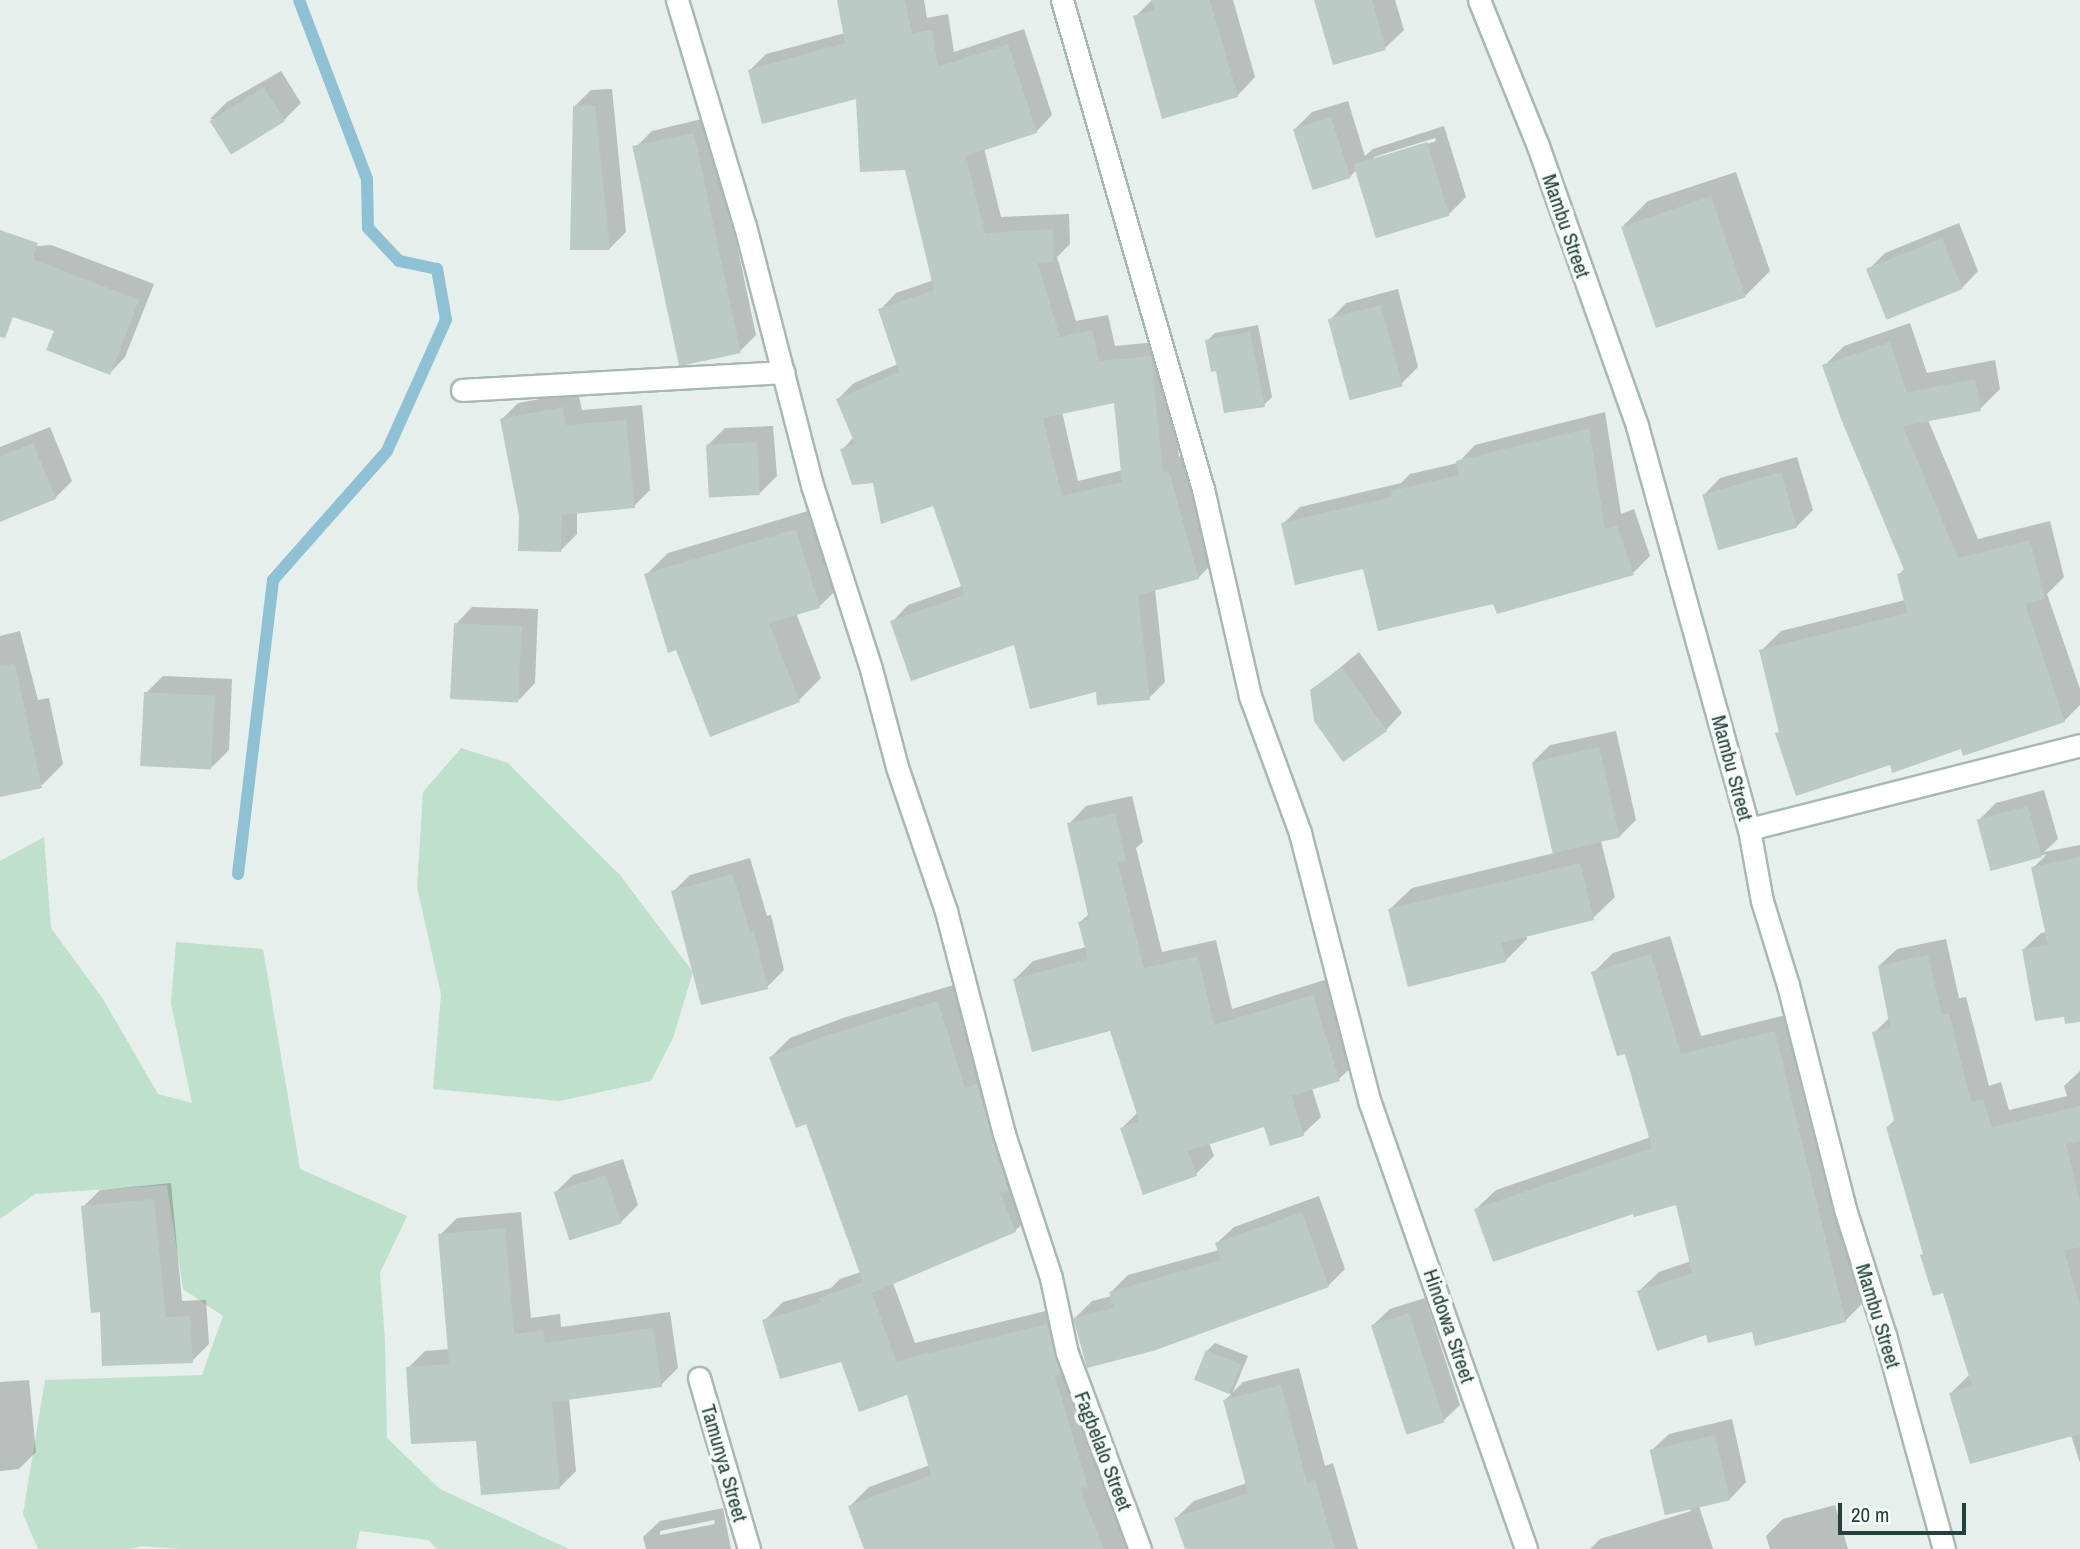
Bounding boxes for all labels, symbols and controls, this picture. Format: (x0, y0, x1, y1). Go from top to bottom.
street label: Mambu Street (1536, 171, 1596, 281)
street label: Mambu Street (1706, 713, 1758, 823)
street label: Mambu Street (1850, 1261, 1906, 1371)
street label: Hindowa Street (1418, 1266, 1480, 1386)
street label: Fagbelalo Street (1069, 1388, 1137, 1514)
street label: Tamunya Street (695, 1401, 753, 1525)
scale bar (1842, 1490, 1970, 1534)
text: 20 m (1851, 1500, 1889, 1529)

